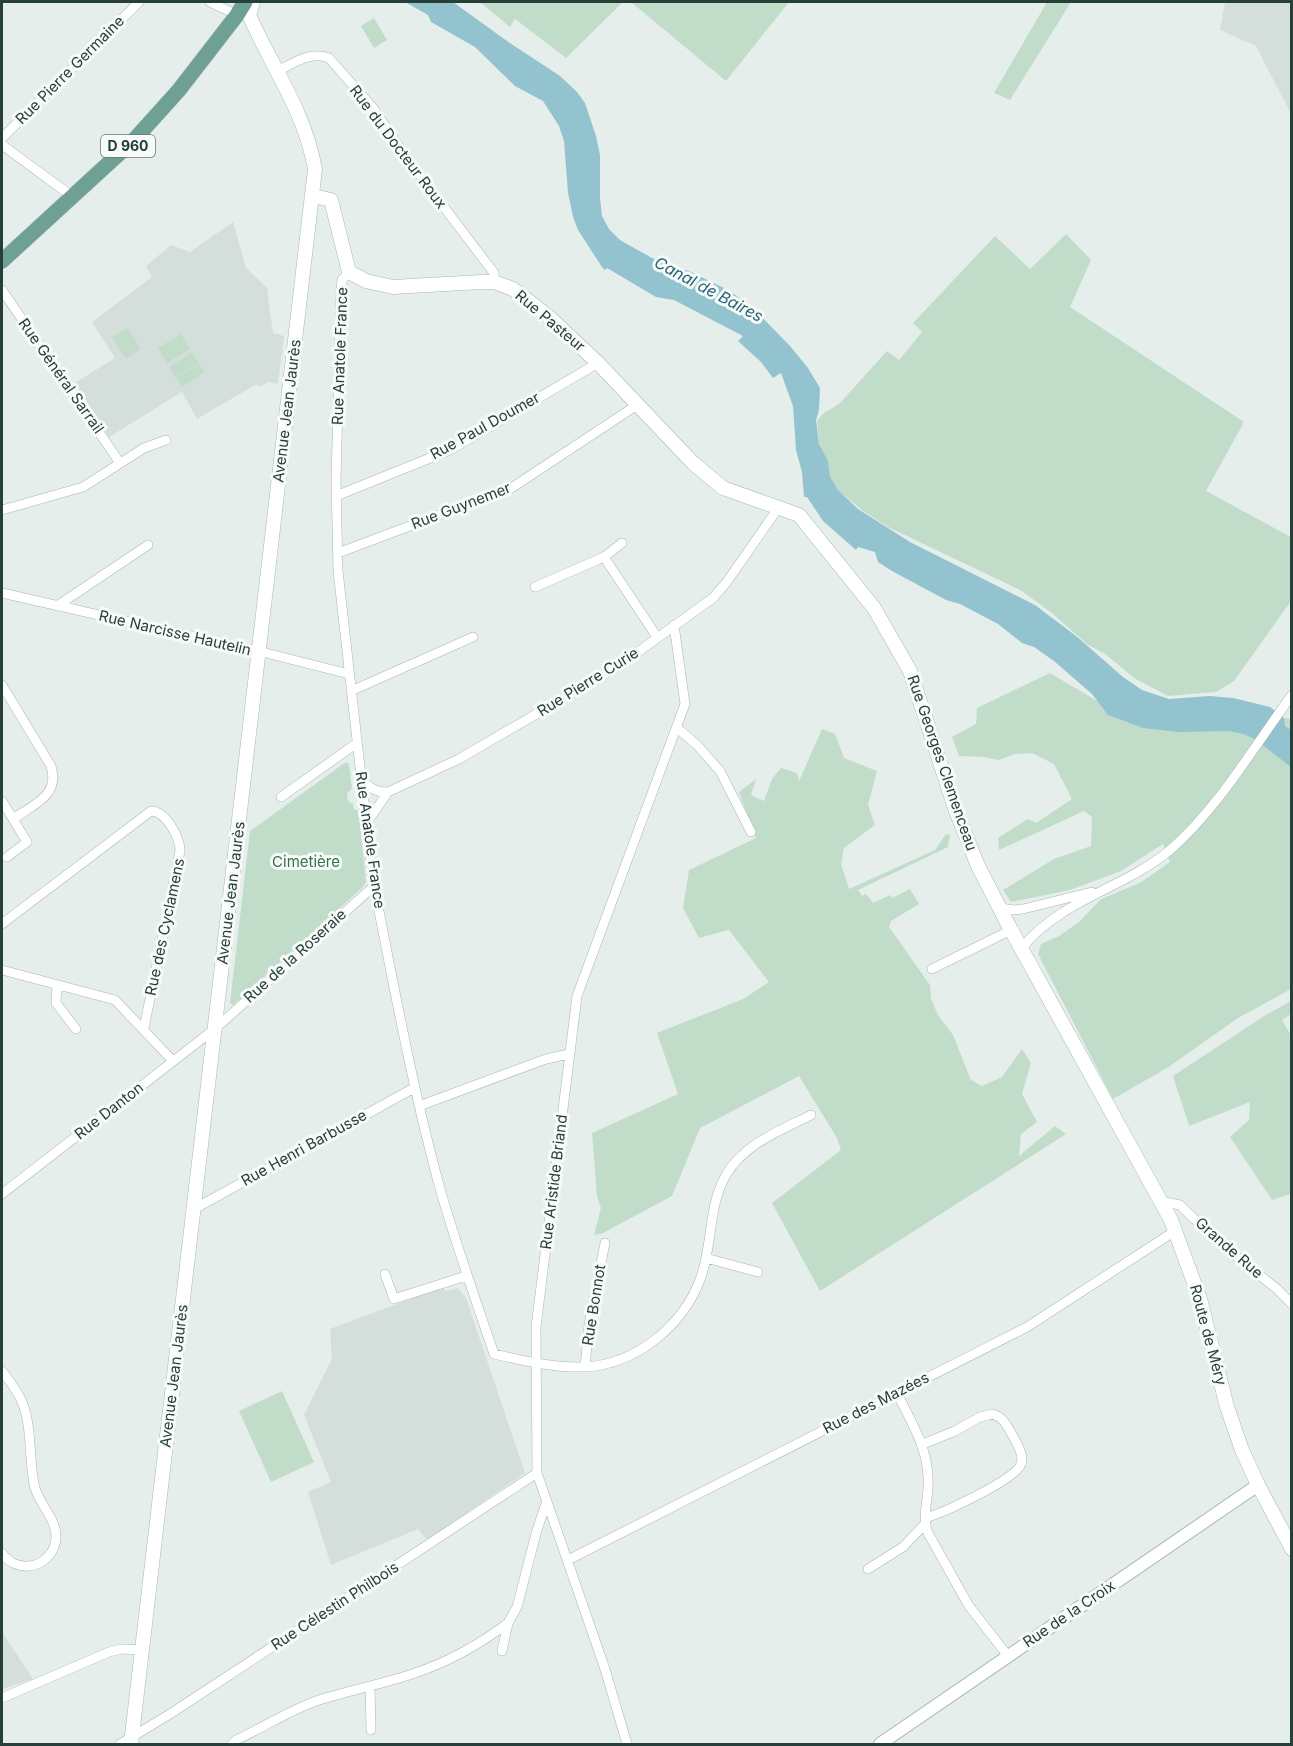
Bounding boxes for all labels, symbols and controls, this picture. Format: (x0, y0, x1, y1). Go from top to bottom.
street label: Rue Pierre Germaine (11, 11, 128, 128)
street label: Rue du Docteur Roux (346, 81, 451, 212)
road number: D 960 (101, 135, 155, 157)
water label: Canal de Baires (651, 252, 767, 326)
street label: Rue Pasteur (511, 286, 589, 356)
street label: Rue Anatole France (328, 287, 351, 425)
street label: Rue Général Sarrail (15, 314, 108, 437)
street label: Avenue Jean Jaurès (268, 338, 305, 483)
street label: Rue Paul Doumer (427, 387, 543, 464)
street label: Rue Guynemer (408, 478, 514, 533)
street label: Rue Narcisse Hautelin (97, 606, 253, 659)
street label: Rue Pierre Curie (534, 643, 642, 720)
street label: Rue Georges Clemenceau (903, 672, 982, 853)
street label: Rue Anatole France (351, 770, 390, 910)
street label: Avenue Jean Jaurès (212, 820, 249, 965)
park label: Cimetière (272, 852, 340, 871)
street label: Rue des Cyclamens (141, 856, 188, 997)
street label: Rue de la Roseraie (239, 905, 350, 1007)
street label: Rue Danton (70, 1078, 147, 1143)
street label: Rue Henri Barbusse (238, 1105, 370, 1190)
street label: Rue Aristide Briand (536, 1113, 571, 1250)
street label: Grande Rue (1192, 1213, 1267, 1282)
street label: Rue Bonnot (578, 1263, 609, 1347)
street label: Route de Méry (1186, 1282, 1231, 1388)
street label: Avenue Jean Jaurès (155, 1303, 192, 1448)
street label: Rue des Mazées (819, 1367, 932, 1438)
street label: Rue Célestin Philbois (267, 1557, 402, 1654)
street label: Rue de la Croix (1019, 1576, 1118, 1651)

